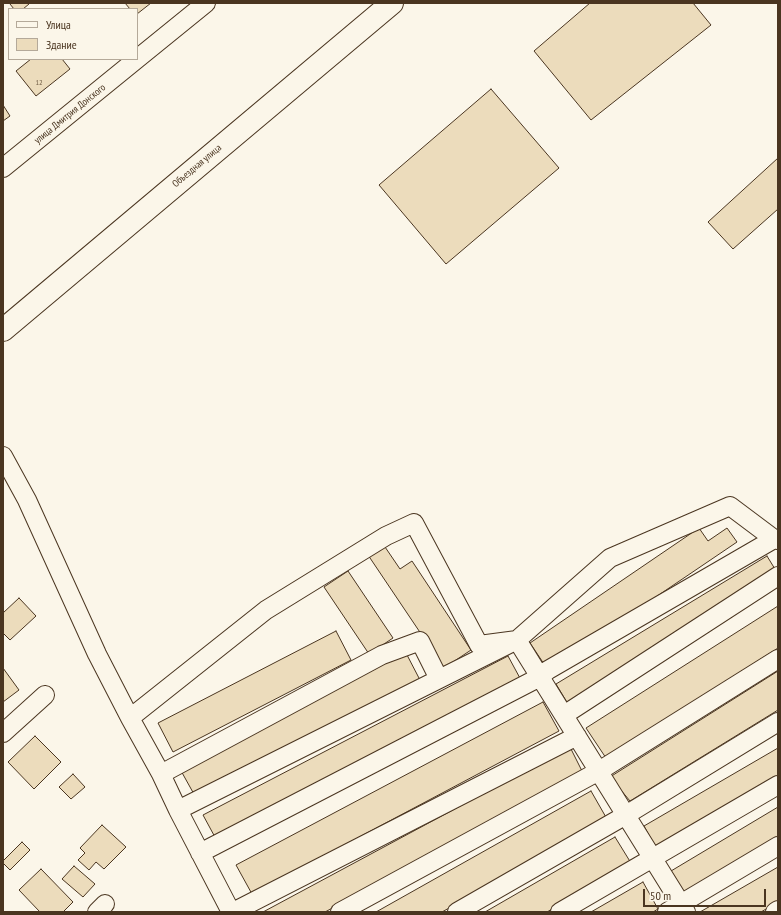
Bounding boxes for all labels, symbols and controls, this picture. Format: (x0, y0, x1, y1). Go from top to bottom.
legend (8, 8, 138, 60)
text: Улица (46, 17, 71, 32)
text: Здание (46, 37, 77, 52)
house number: 12 (35, 78, 43, 88)
street label: улица Дмитрия Донского (32, 82, 108, 146)
street label: Объездная улица (170, 142, 224, 190)
scale bar (645, 881, 768, 907)
text: 50 m (650, 888, 671, 903)

